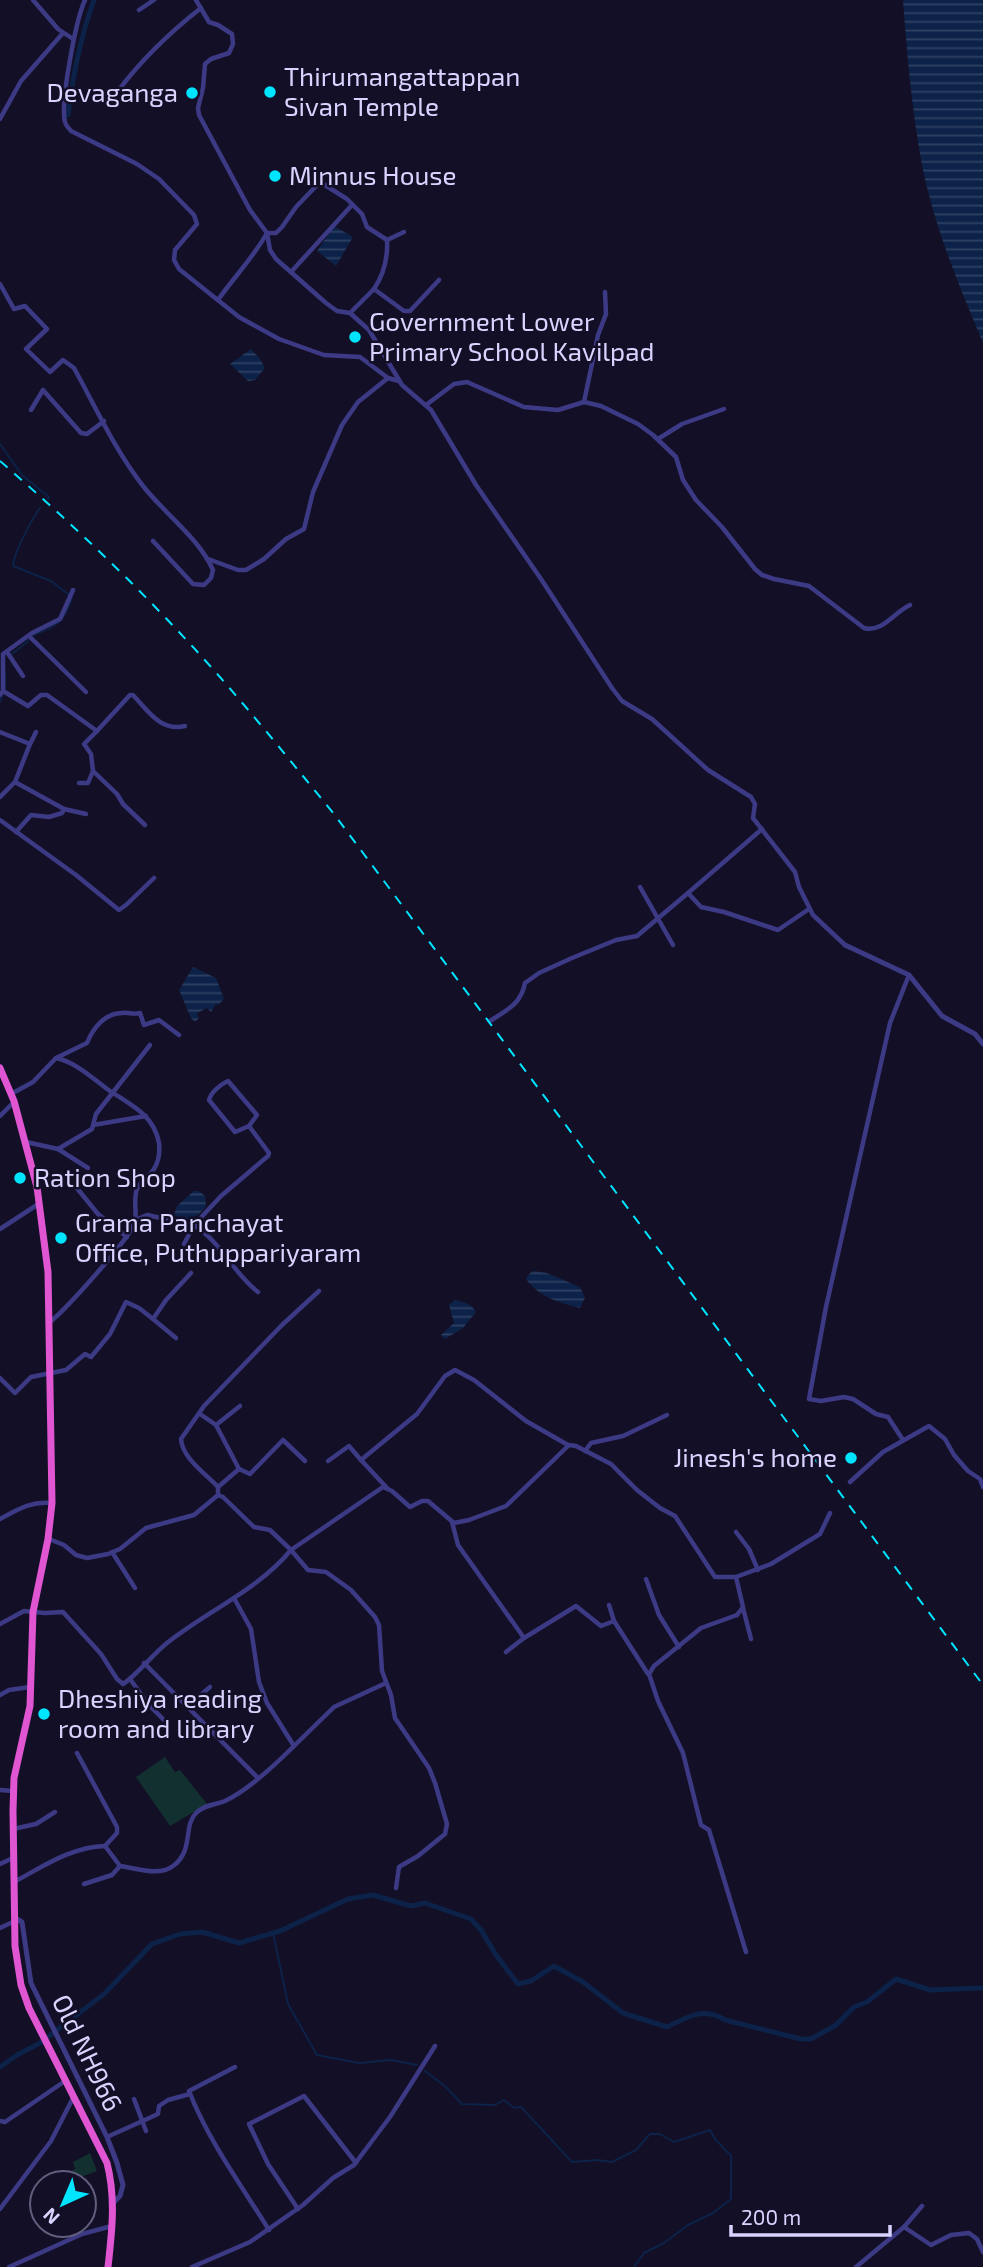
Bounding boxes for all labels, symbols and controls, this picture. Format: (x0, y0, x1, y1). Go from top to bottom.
place label: Thirumangattappan Sivan Temple (284, 60, 520, 121)
place label: Devaganga (47, 76, 178, 107)
marker: Thirumangattappan Sivan Temple (262, 84, 278, 100)
marker: Devaganga (184, 85, 200, 101)
place label: Minnus House (289, 159, 456, 190)
marker: Minnus House (267, 168, 283, 184)
place label: Government Lower Primary School Kavilpad (369, 305, 654, 366)
marker: Government Lower Primary School Kavilpad (347, 329, 363, 345)
place label: Ration Shop (34, 1161, 176, 1192)
marker: Ration Shop (12, 1170, 28, 1186)
place label: Grama Panchayat Office, Puthuppariyaram (75, 1206, 361, 1267)
marker: Grama Panchayat Office, Puthuppariyaram (53, 1230, 69, 1246)
place label: Jinesh's home (674, 1441, 837, 1472)
marker: Jinesh's home (843, 1450, 859, 1466)
place label: Dheshiya reading room and library (58, 1682, 262, 1743)
marker: Dheshiya reading room and library (36, 1706, 52, 1722)
street label: Old NH966 (47, 1989, 130, 2116)
north arrow (28, 2169, 98, 2239)
scale bar (731, 2194, 890, 2238)
text: N (38, 2204, 64, 2230)
text: 200 m (741, 2204, 801, 2229)

